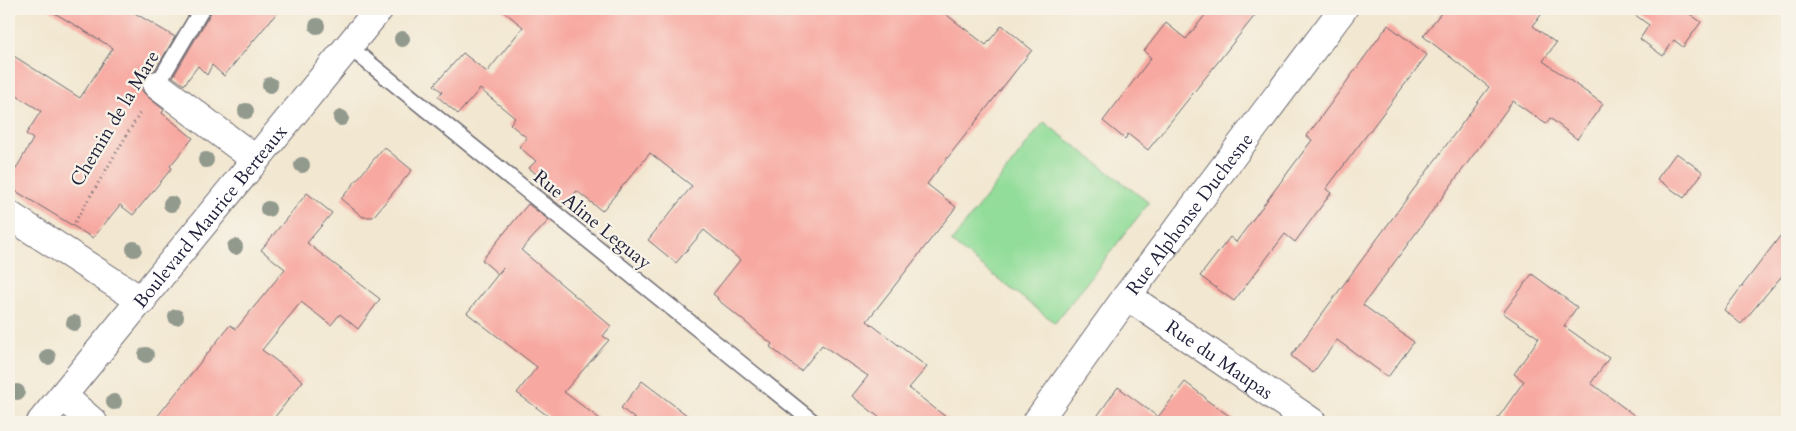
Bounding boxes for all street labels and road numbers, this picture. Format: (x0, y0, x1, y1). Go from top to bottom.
street label: Chemin de la Mare (64, 46, 166, 191)
street label: Boulevard Maurice Berteaux (127, 119, 293, 314)
street label: Rue Alphonse Duchesne (1120, 128, 1259, 301)
street label: Rue Aline Leguay (528, 164, 657, 276)
street label: Rue du Maupas (1160, 314, 1278, 406)

